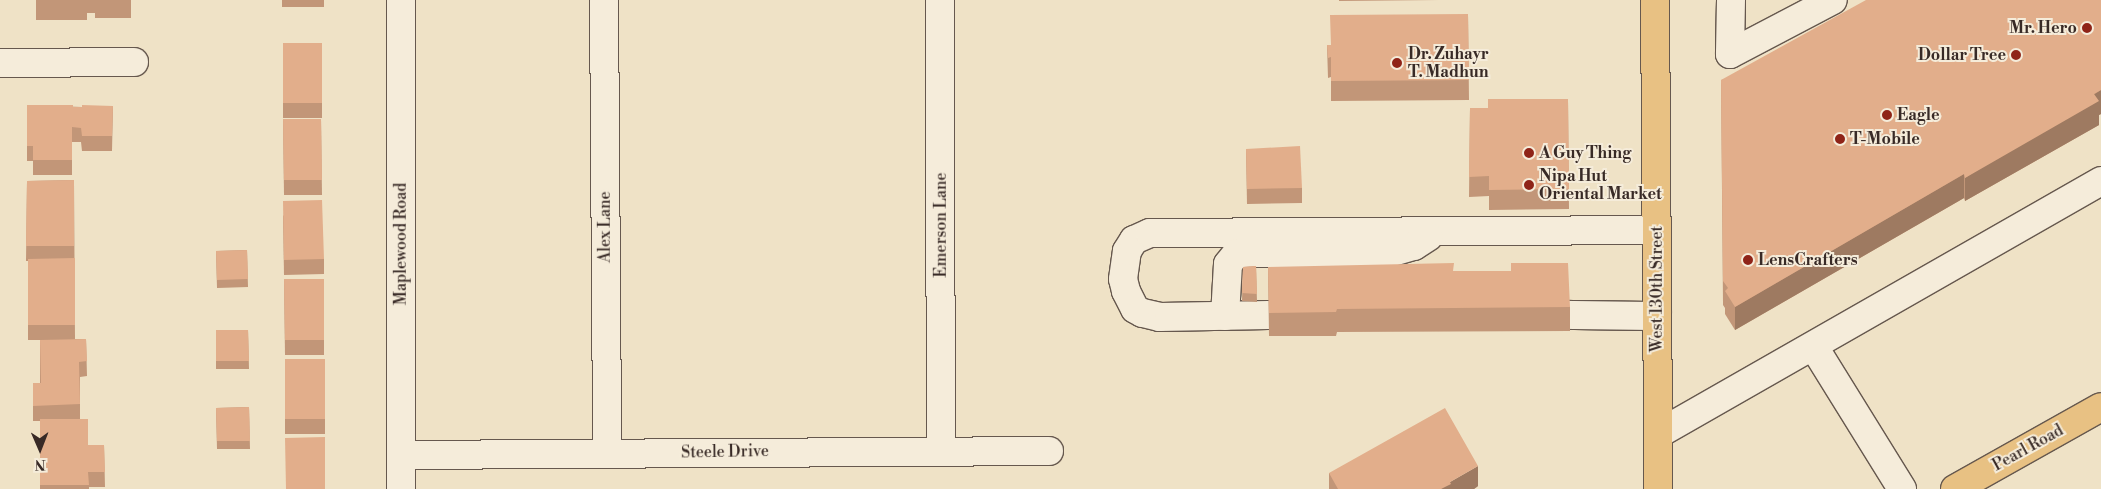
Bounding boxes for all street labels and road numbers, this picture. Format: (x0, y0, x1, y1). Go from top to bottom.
street label: Emerson Lane (931, 172, 951, 278)
street label: Maplewood Road (391, 183, 411, 305)
street label: Alex Lane (595, 191, 615, 263)
street label: West 130th Street (1647, 226, 1667, 352)
street label: Pearl Road (1989, 421, 2067, 475)
street label: Steele Drive (681, 442, 769, 462)

